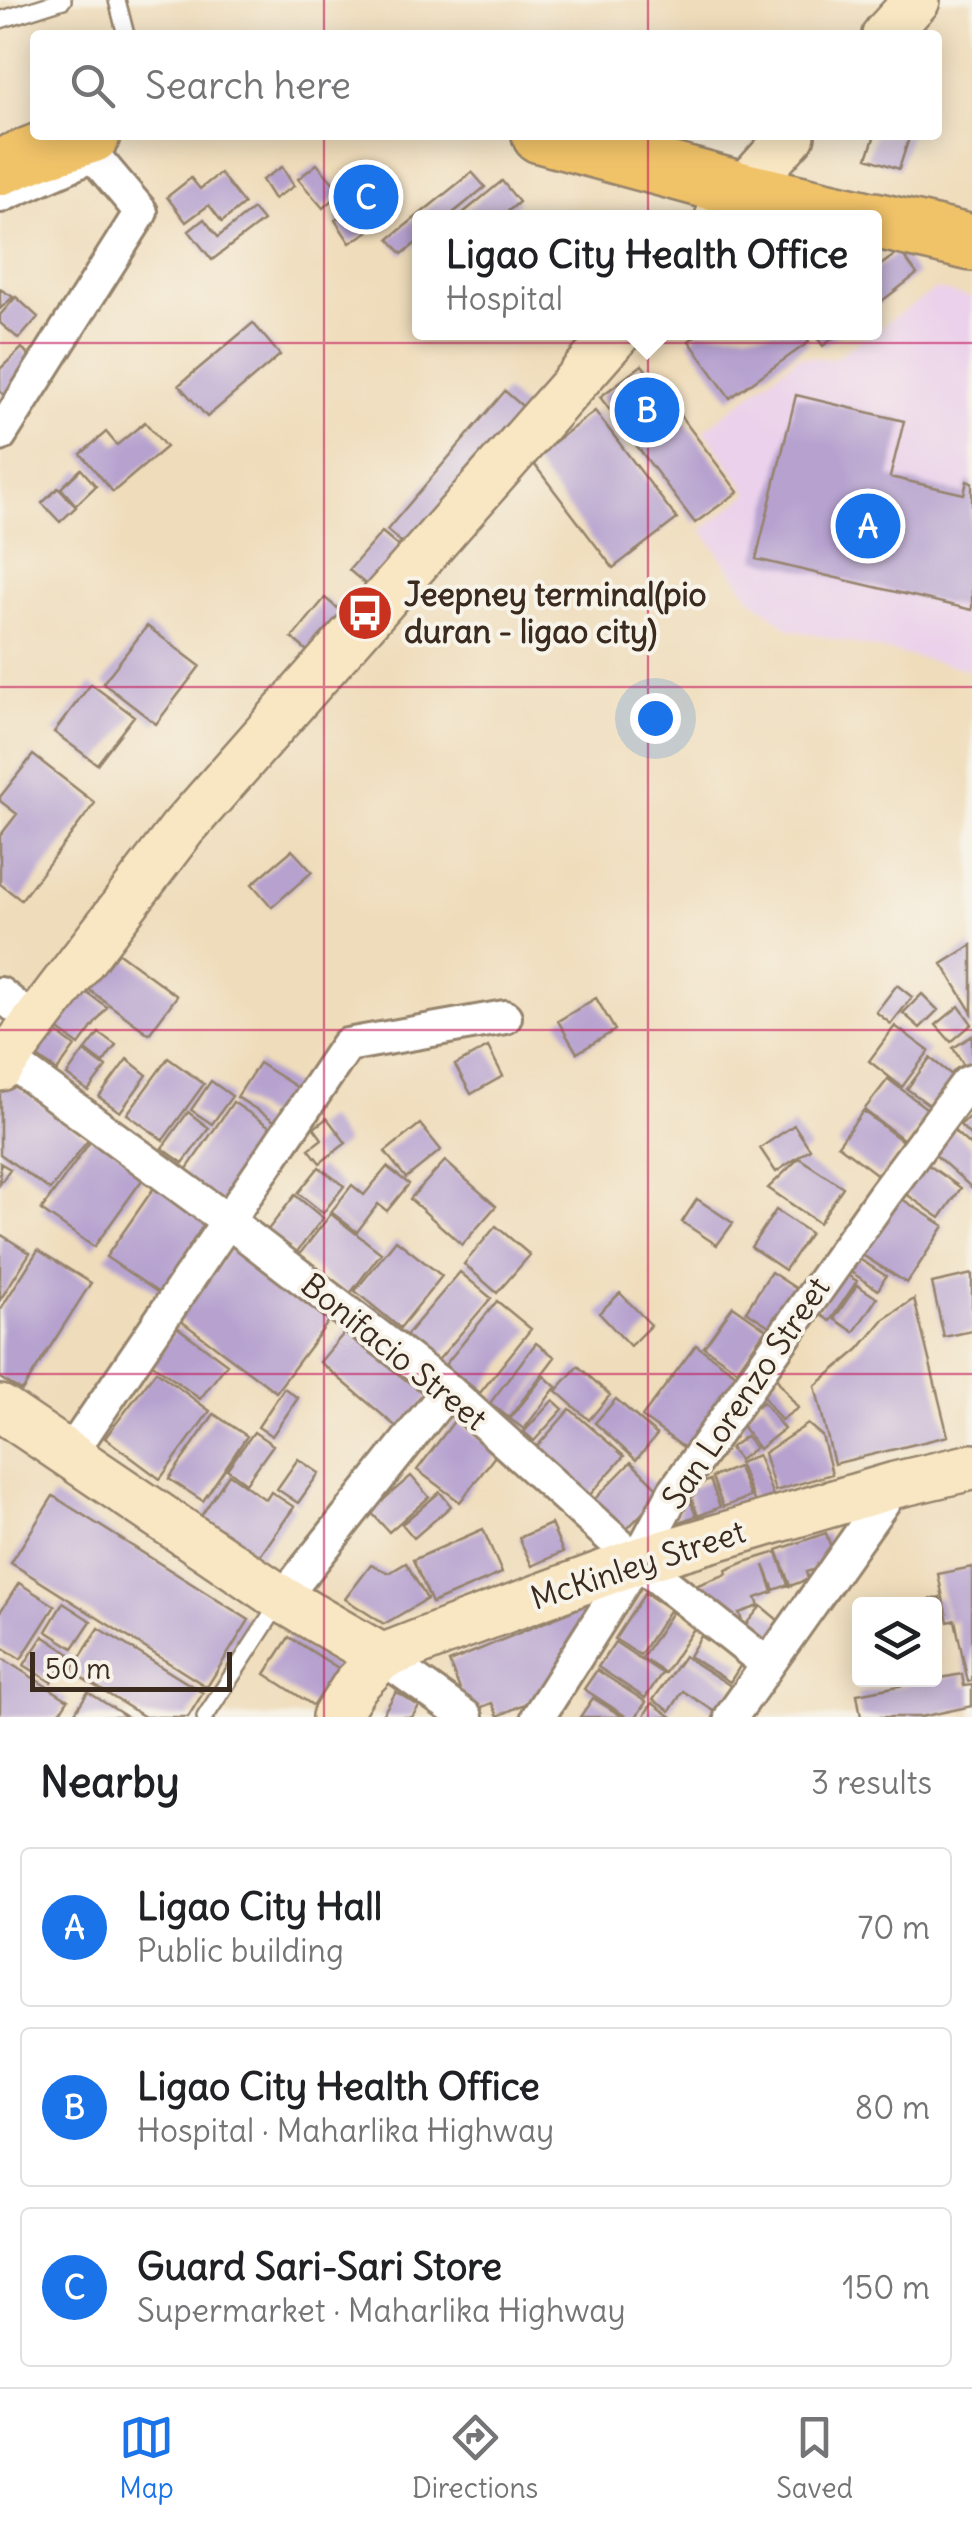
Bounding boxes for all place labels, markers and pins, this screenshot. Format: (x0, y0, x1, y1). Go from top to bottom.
pin: C (334, 160, 398, 234)
pin: B (614, 372, 680, 448)
pin: A (836, 488, 900, 564)
place label: Jeepney terminal(pio duran - ligao city) (404, 574, 707, 652)
bus stop icon: Jeepney terminal(pio duran - ligao city) (335, 583, 395, 643)

